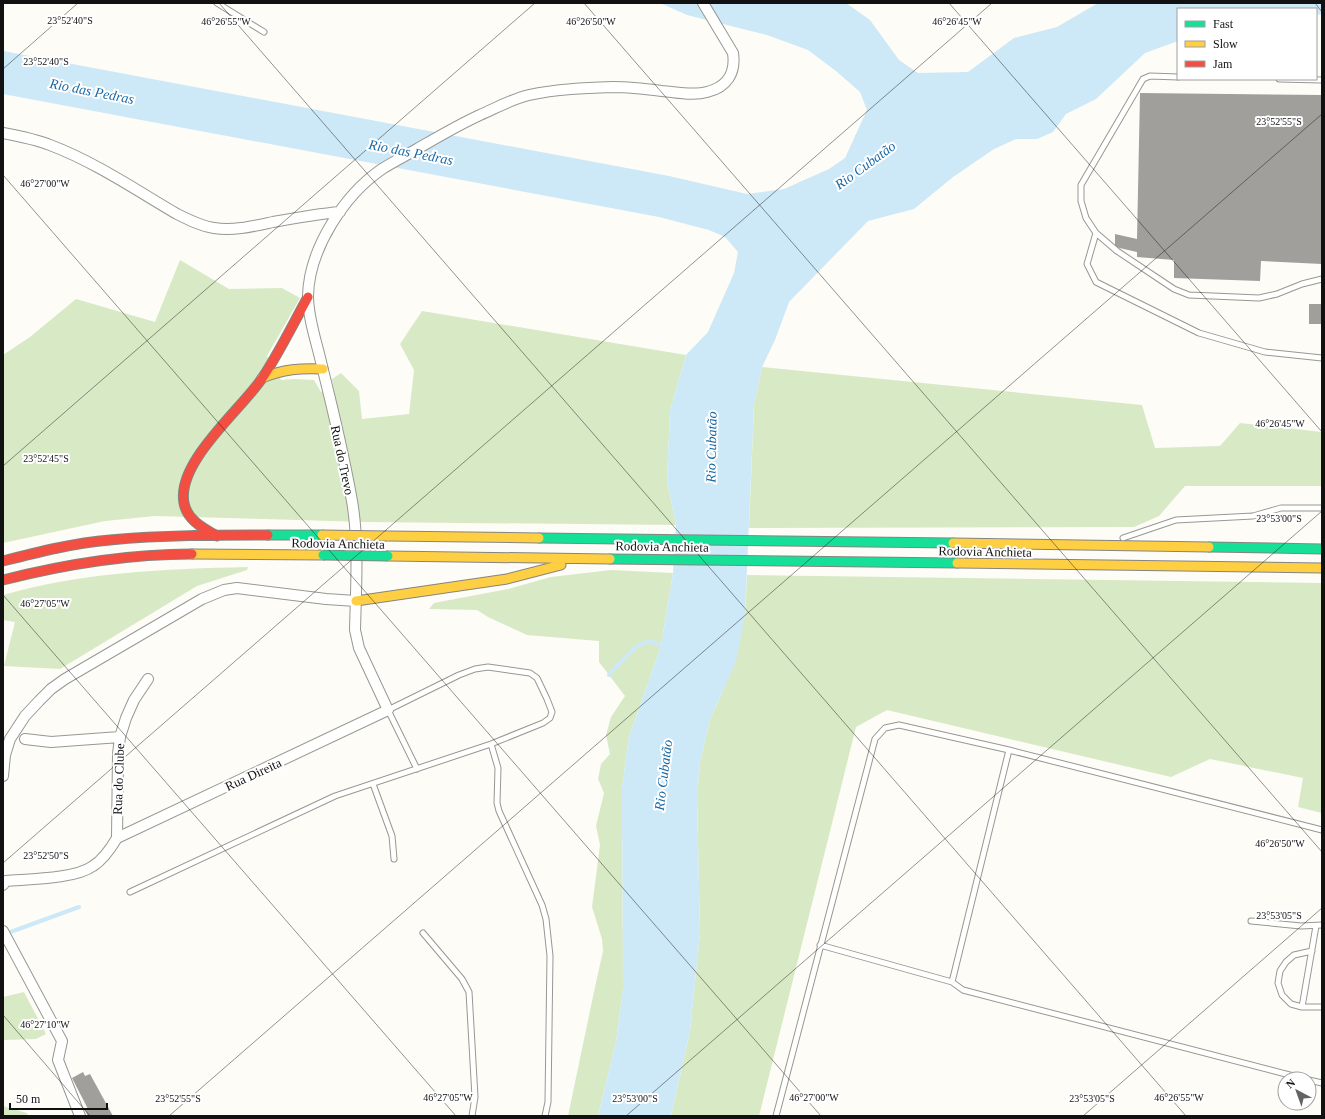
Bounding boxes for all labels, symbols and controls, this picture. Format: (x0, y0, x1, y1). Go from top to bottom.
legend (1177, 8, 1317, 80)
text: 23°52'40"S (47, 15, 93, 26)
text: 46°26'55"W (201, 16, 251, 27)
text: 46°26'50"W (566, 16, 616, 27)
text: 46°26'45"W (932, 16, 982, 27)
text: Fast (1213, 17, 1234, 31)
text: Slow (1213, 37, 1238, 51)
text: 23°52'40"S (23, 56, 69, 67)
text: Jam (1213, 57, 1233, 71)
water label: Rio das Pedras (47, 76, 136, 107)
text: 23°52'55"S (1256, 116, 1302, 127)
water label: Rio das Pedras (366, 137, 455, 168)
water label: Rio Cubatão (831, 138, 898, 193)
text: 46°27'00"W (20, 178, 70, 189)
water label: Rio Cubatão (703, 411, 720, 484)
text: 46°26'45"W (1255, 418, 1305, 429)
street label: Rua do Trevo (328, 424, 357, 496)
text: 23°52'45"S (23, 453, 69, 464)
text: 23°53'00"S (1256, 513, 1302, 524)
street label: Rodovia Anchieta (291, 535, 385, 552)
street label: Rodovia Anchieta (615, 538, 709, 555)
street label: Rodovia Anchieta (938, 543, 1032, 560)
text: 46°27'05"W (20, 598, 70, 609)
water label: Rio Cubatão (652, 739, 675, 812)
street label: Rua do Clube (110, 743, 127, 815)
street label: Rua Direita (223, 755, 284, 794)
text: 46°26'50"W (1255, 838, 1305, 849)
text: 23°52'50"S (23, 850, 69, 861)
text: 23°53'05"S (1256, 910, 1302, 921)
text: 46°27'10"W (20, 1019, 70, 1030)
north arrow (1277, 1071, 1317, 1111)
text: N (1284, 1076, 1297, 1091)
scale bar (10, 1085, 107, 1111)
text: 50 m (16, 1092, 41, 1106)
text: 46°27'05"W (423, 1092, 473, 1103)
text: 46°27'00"W (789, 1092, 839, 1103)
text: 46°26'55"W (1154, 1092, 1204, 1103)
text: 23°52'55"S (155, 1093, 201, 1104)
text: 23°53'00"S (612, 1093, 658, 1104)
text: 23°53'05"S (1069, 1093, 1115, 1104)

